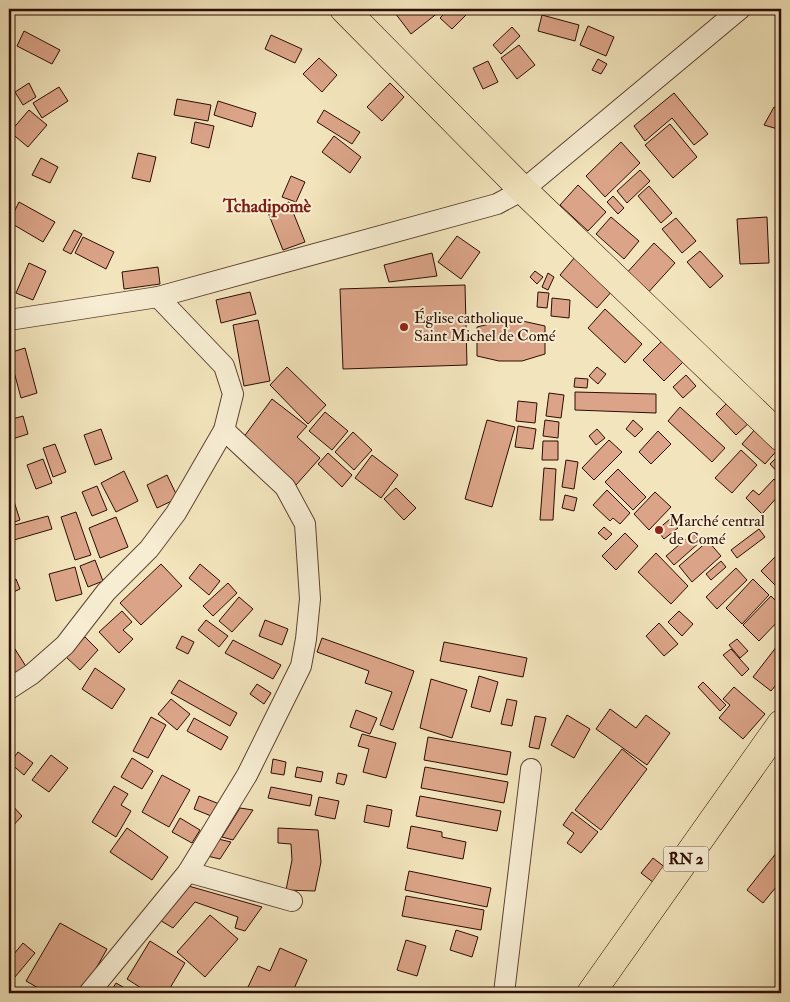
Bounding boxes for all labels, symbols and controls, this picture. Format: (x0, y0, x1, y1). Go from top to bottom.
district label: Tchadipomè (222, 195, 311, 218)
place label: Église catholique Saint Michel de Comé (414, 307, 556, 346)
marker: Église catholique Saint Michel de Comé (398, 321, 410, 333)
place label: Marché central de Comé (669, 511, 765, 549)
marker: Marché central de Comé (653, 524, 665, 536)
road number: RN 2 (664, 846, 708, 872)

